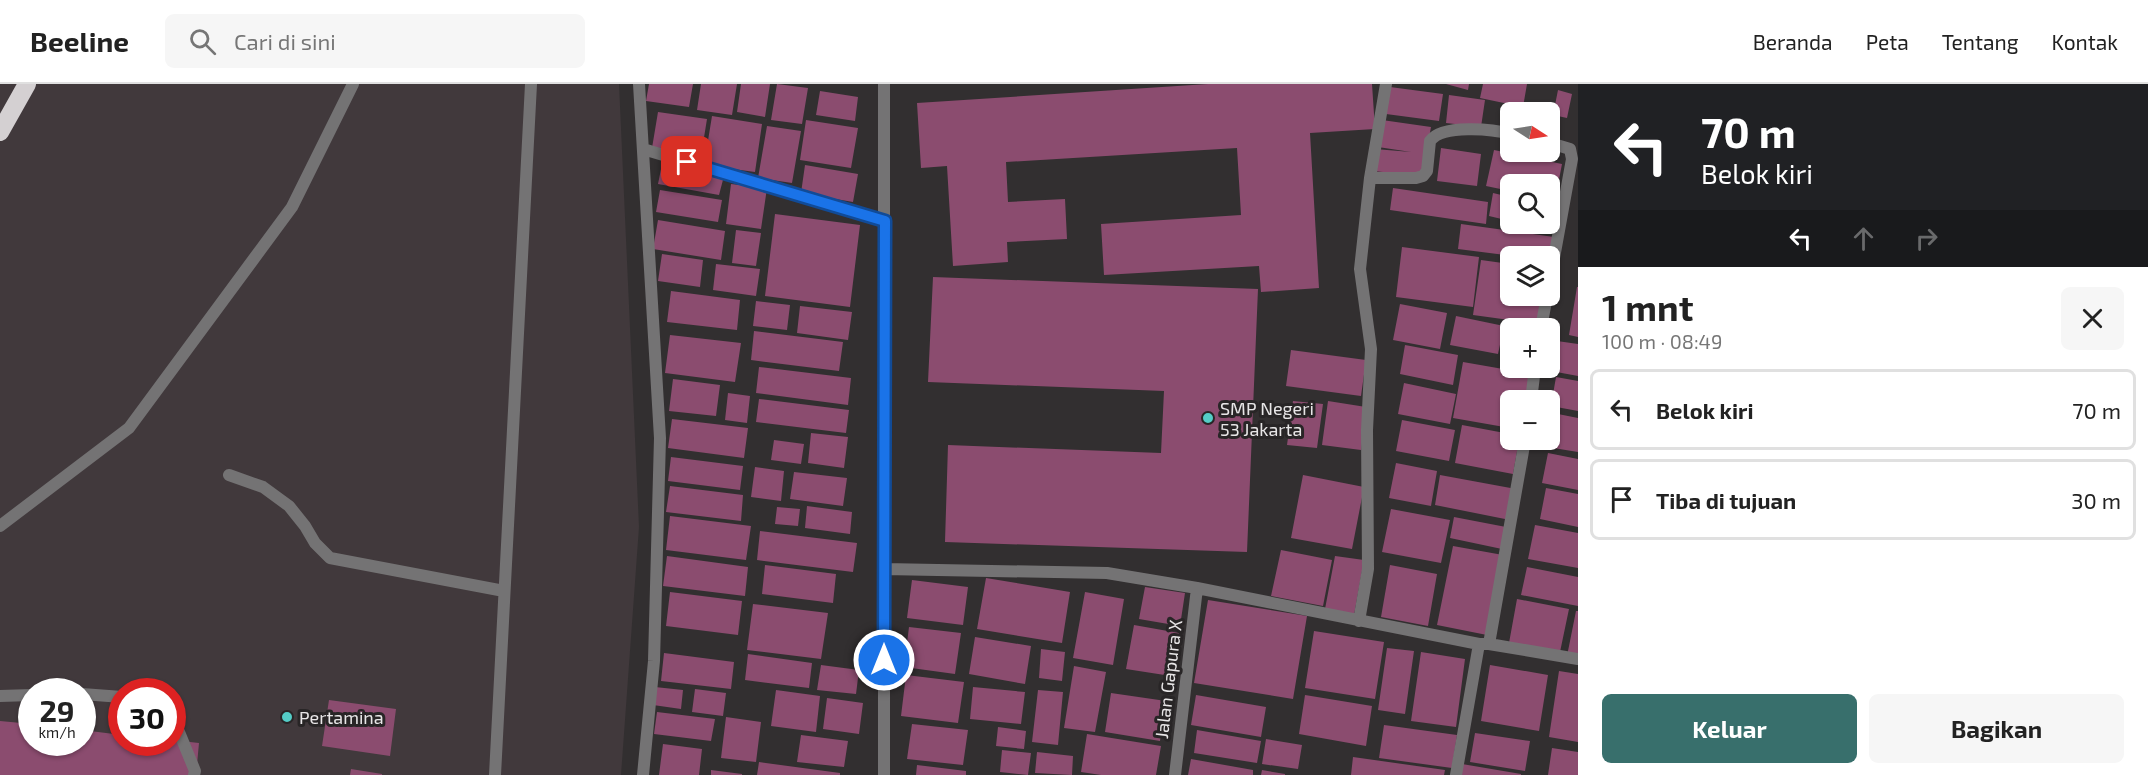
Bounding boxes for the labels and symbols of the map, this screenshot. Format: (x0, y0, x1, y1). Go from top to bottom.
north arrow (1500, 102, 1560, 162)
pin (661, 136, 712, 187)
place label: SMP Negeri 53 Jakarta (1220, 397, 1314, 440)
marker: SMP Negeri 53 Jakarta (1201, 411, 1215, 425)
street label: Jalan Gapura X (1150, 618, 1186, 740)
position arrow (852, 628, 916, 692)
speed limit sign: 30 (108, 678, 186, 756)
place label: Pertamina (299, 706, 384, 728)
marker: Pertamina (280, 710, 294, 724)

